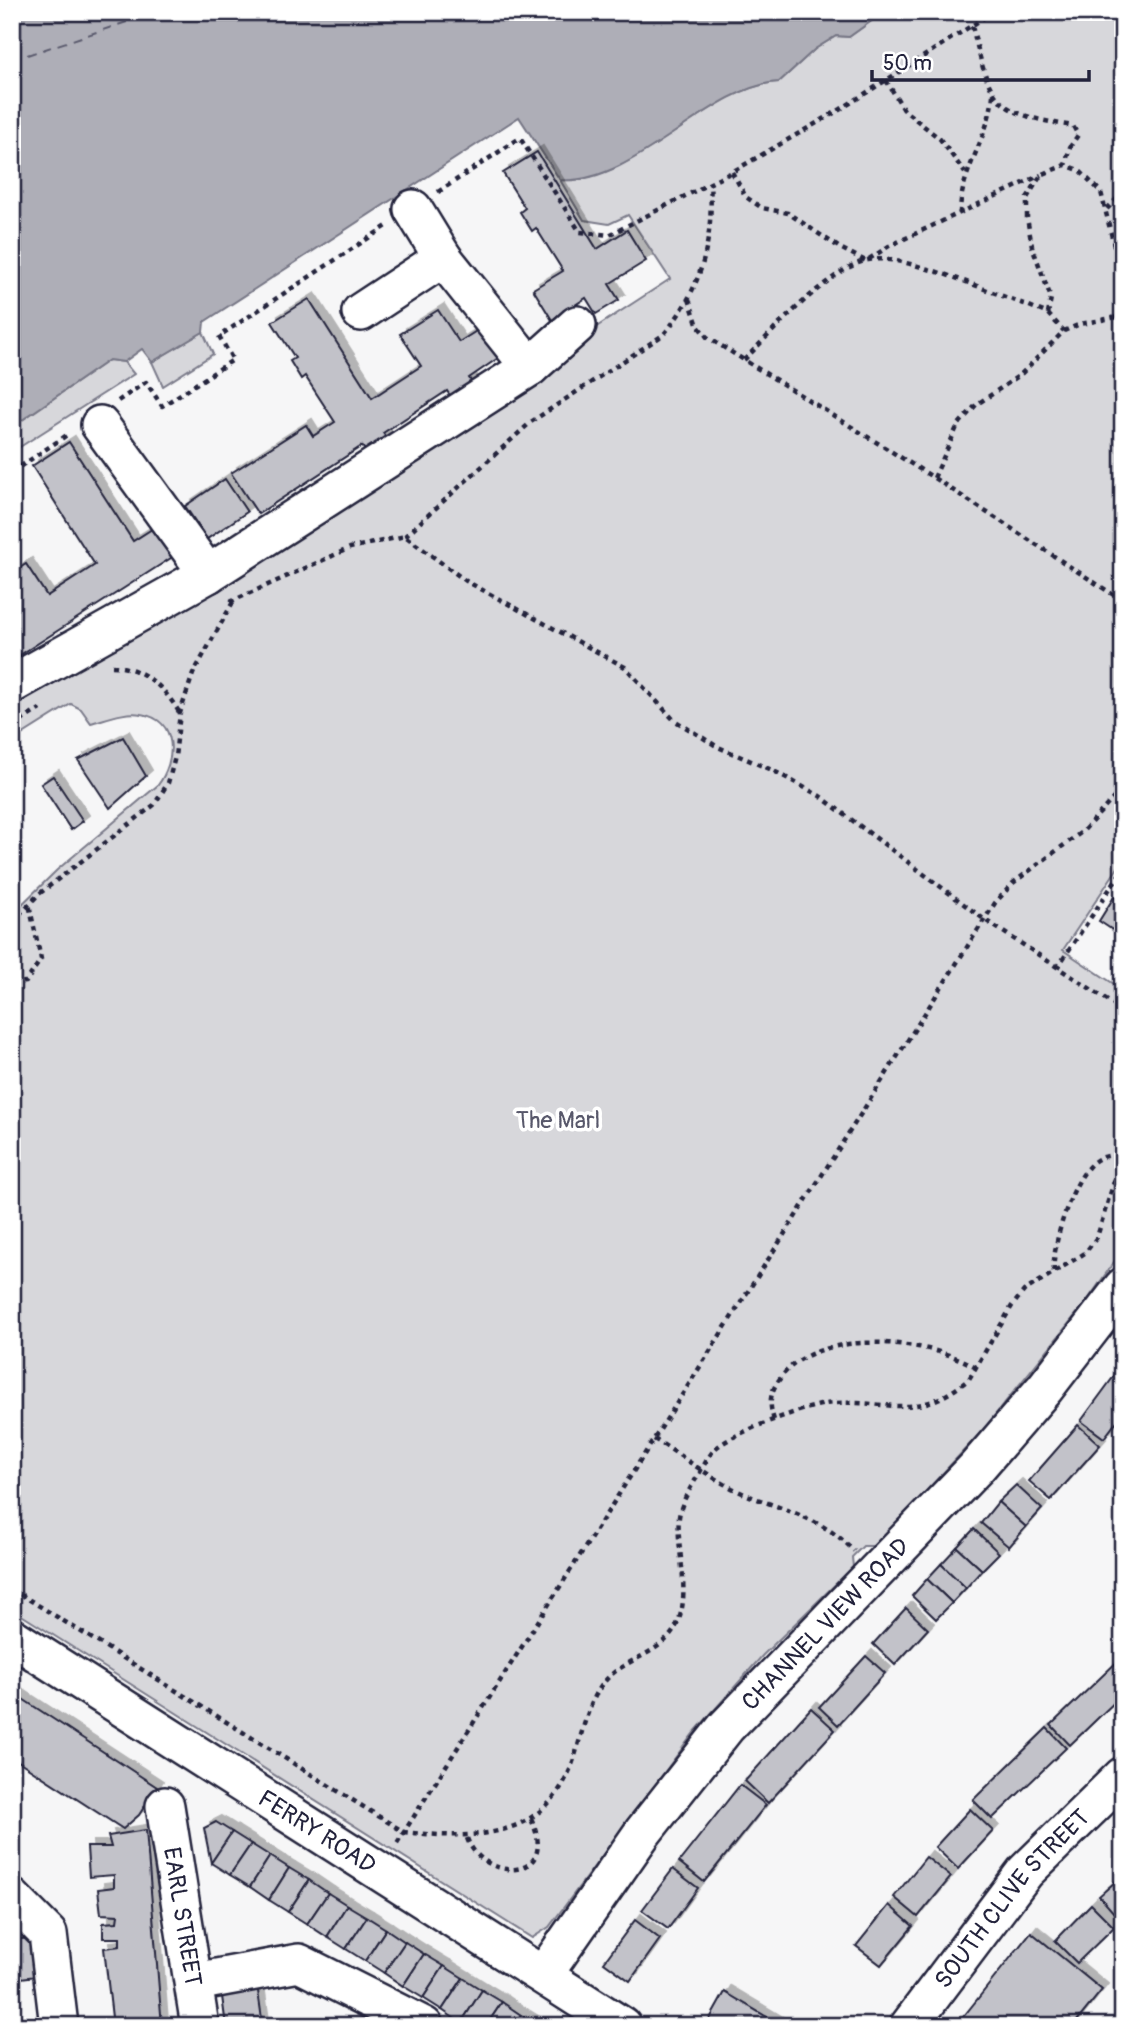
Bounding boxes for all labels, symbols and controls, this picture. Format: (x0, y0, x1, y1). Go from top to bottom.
scale bar (872, 38, 1090, 82)
text: 50 m (883, 50, 932, 77)
park label: The Marl (516, 1106, 600, 1135)
street label: CHANNEL VIEW ROAD (736, 1532, 915, 1717)
street label: FERRY ROAD (253, 1784, 381, 1880)
street label: SOUTH CLIVE STREET (929, 1803, 1096, 1994)
street label: EARL STREET (157, 1845, 207, 1988)

